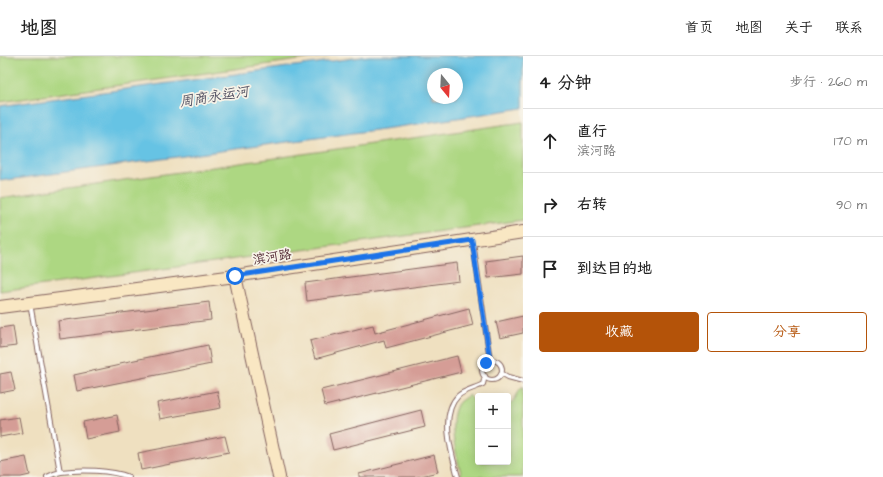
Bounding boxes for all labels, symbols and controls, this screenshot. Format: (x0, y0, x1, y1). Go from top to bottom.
text: 地图 (20, 15, 58, 42)
text: 首页 (685, 18, 713, 38)
text: 地图 (735, 18, 763, 38)
text: 关于 (785, 18, 813, 38)
text: 联系 (835, 18, 863, 38)
north arrow (427, 68, 463, 104)
text: 4 分钟 (539, 71, 591, 95)
text: 步行 · 260 m (790, 73, 867, 91)
water label: 周商永运河 (178, 81, 252, 112)
text: 直行 (577, 121, 607, 142)
icon: ahead (539, 130, 561, 152)
text: 170 m (834, 132, 867, 150)
text: 滨河路 (577, 142, 616, 160)
icon: right (539, 194, 561, 216)
text: 右转 (577, 194, 607, 215)
text: 90 m (836, 196, 867, 214)
street label: 滨河路 (251, 245, 293, 269)
icon: arrive (539, 258, 561, 280)
text: 到达目的地 (577, 258, 652, 279)
route start (226, 267, 244, 285)
button: 收藏 (539, 312, 699, 352)
button: 分享 (707, 312, 867, 352)
route end (477, 354, 495, 372)
map controls (475, 393, 511, 465)
button: + (475, 393, 511, 429)
button: − (475, 429, 511, 465)

